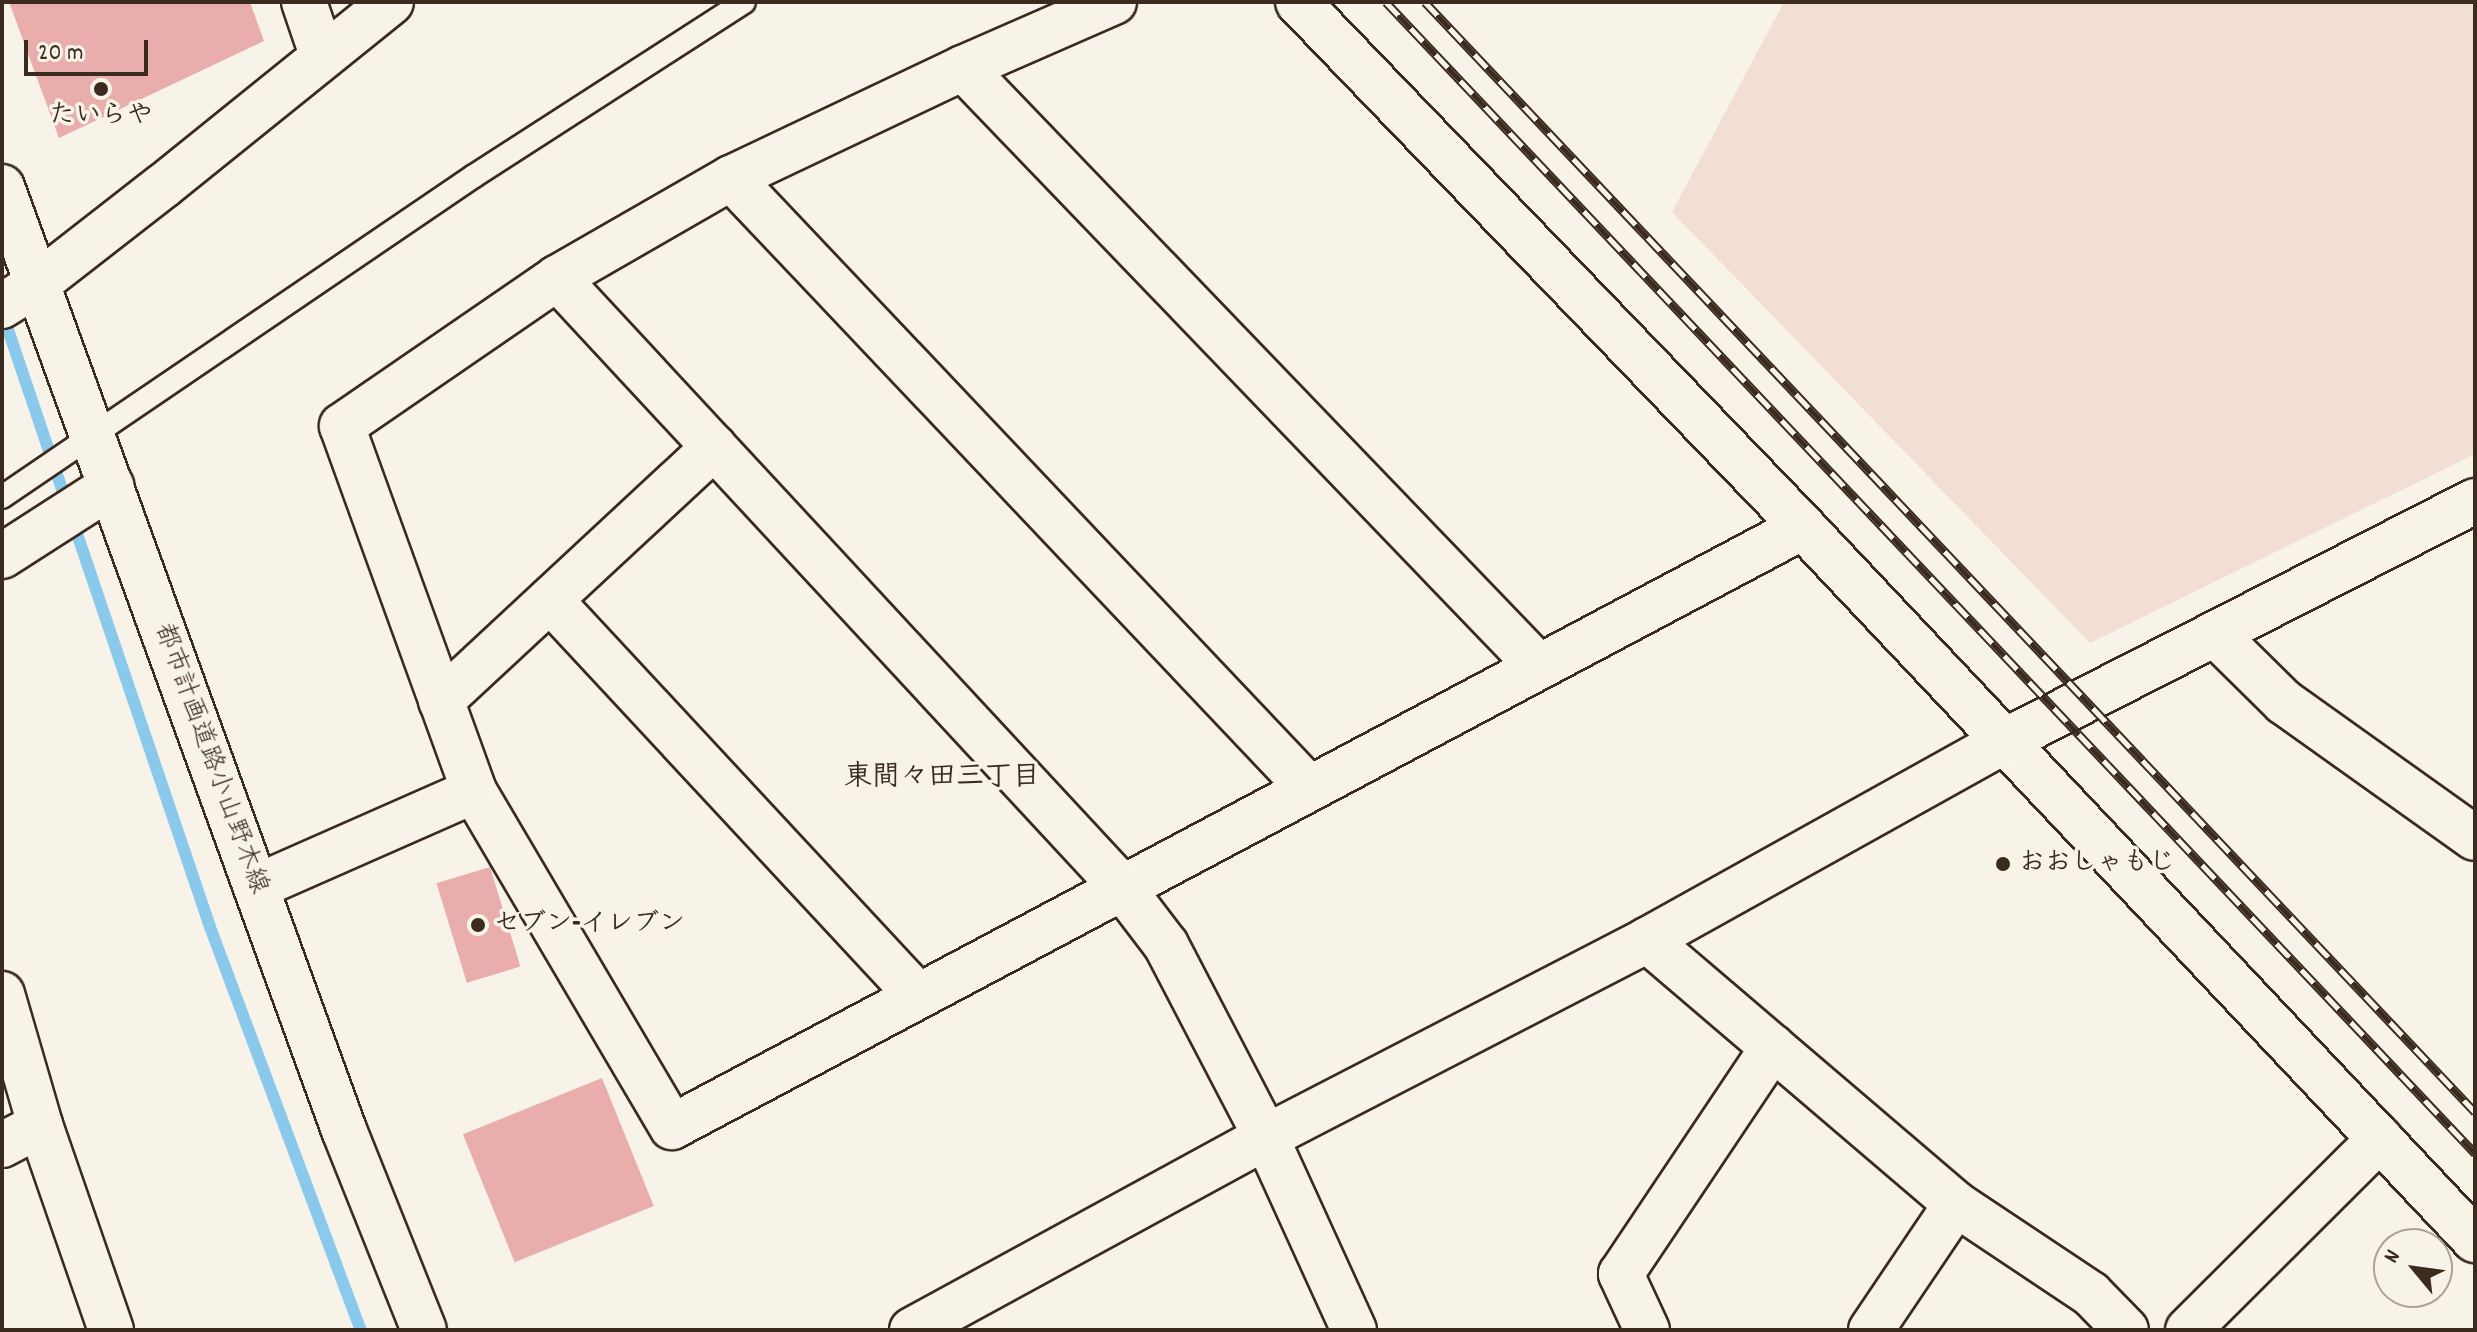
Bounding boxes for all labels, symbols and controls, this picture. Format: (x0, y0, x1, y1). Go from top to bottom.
scale bar (28, 24, 152, 74)
text: 20 m (38, 37, 84, 71)
marker: たいらや (92, 80, 110, 98)
place label: たいらや (49, 101, 153, 133)
street label: 都市計画道路小山野木線 (146, 619, 274, 899)
district label: 東間々田三丁目 (844, 762, 1040, 796)
place label: おおしゃもじ (2019, 848, 2175, 880)
marker: おおしゃもじ (1994, 855, 2012, 873)
place label: セブン-イレブン (494, 909, 685, 941)
marker: セブン-イレブン (469, 916, 487, 934)
north arrow (2373, 1228, 2453, 1308)
text: N (2377, 1245, 2410, 1269)

